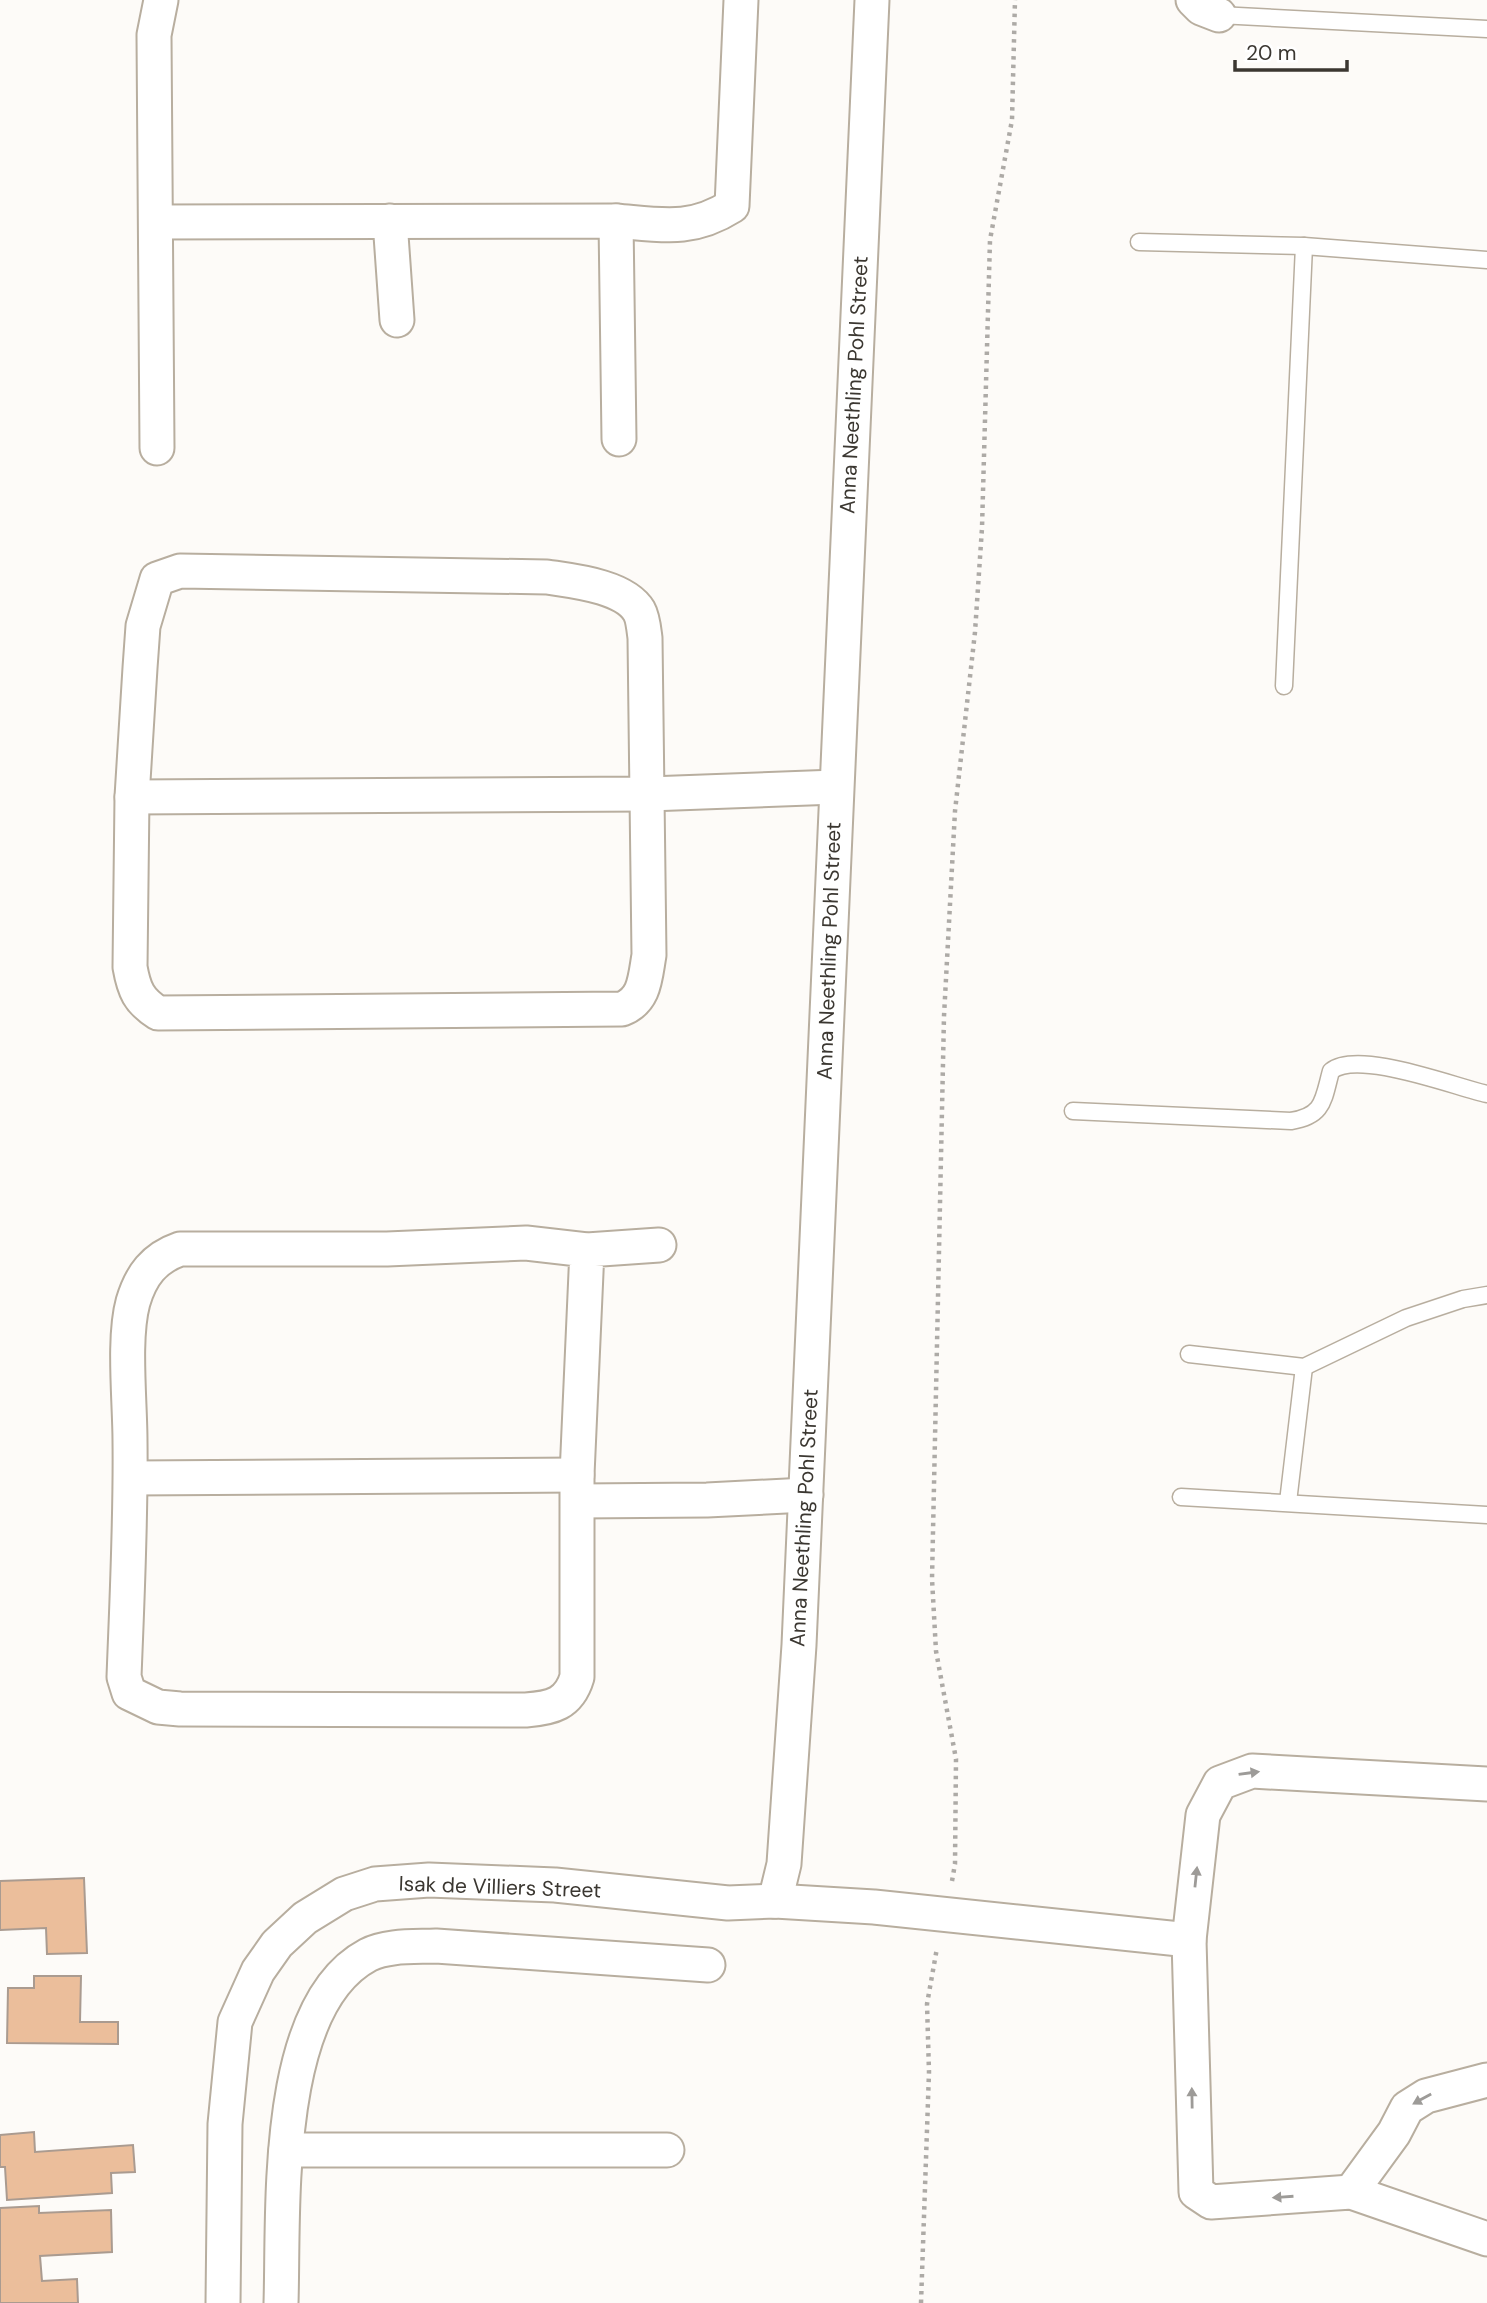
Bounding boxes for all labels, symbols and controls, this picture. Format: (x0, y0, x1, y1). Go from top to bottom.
scale bar (1235, 28, 1347, 72)
text: 20 m (1246, 39, 1297, 67)
street label: Anna Neethling Pohl Street (833, 255, 875, 515)
street label: Anna Neethling Pohl Street (811, 821, 847, 1081)
street label: Anna Neethling Pohl Street (783, 1388, 825, 1648)
one-way arrow (1238, 1767, 1260, 1778)
one-way arrow (1191, 1866, 1202, 1888)
street label: Isak de Villiers Street (398, 1869, 602, 1905)
one-way arrow (1186, 2086, 1198, 2108)
one-way arrow (1412, 2093, 1432, 2105)
one-way arrow (1272, 2192, 1294, 2203)

